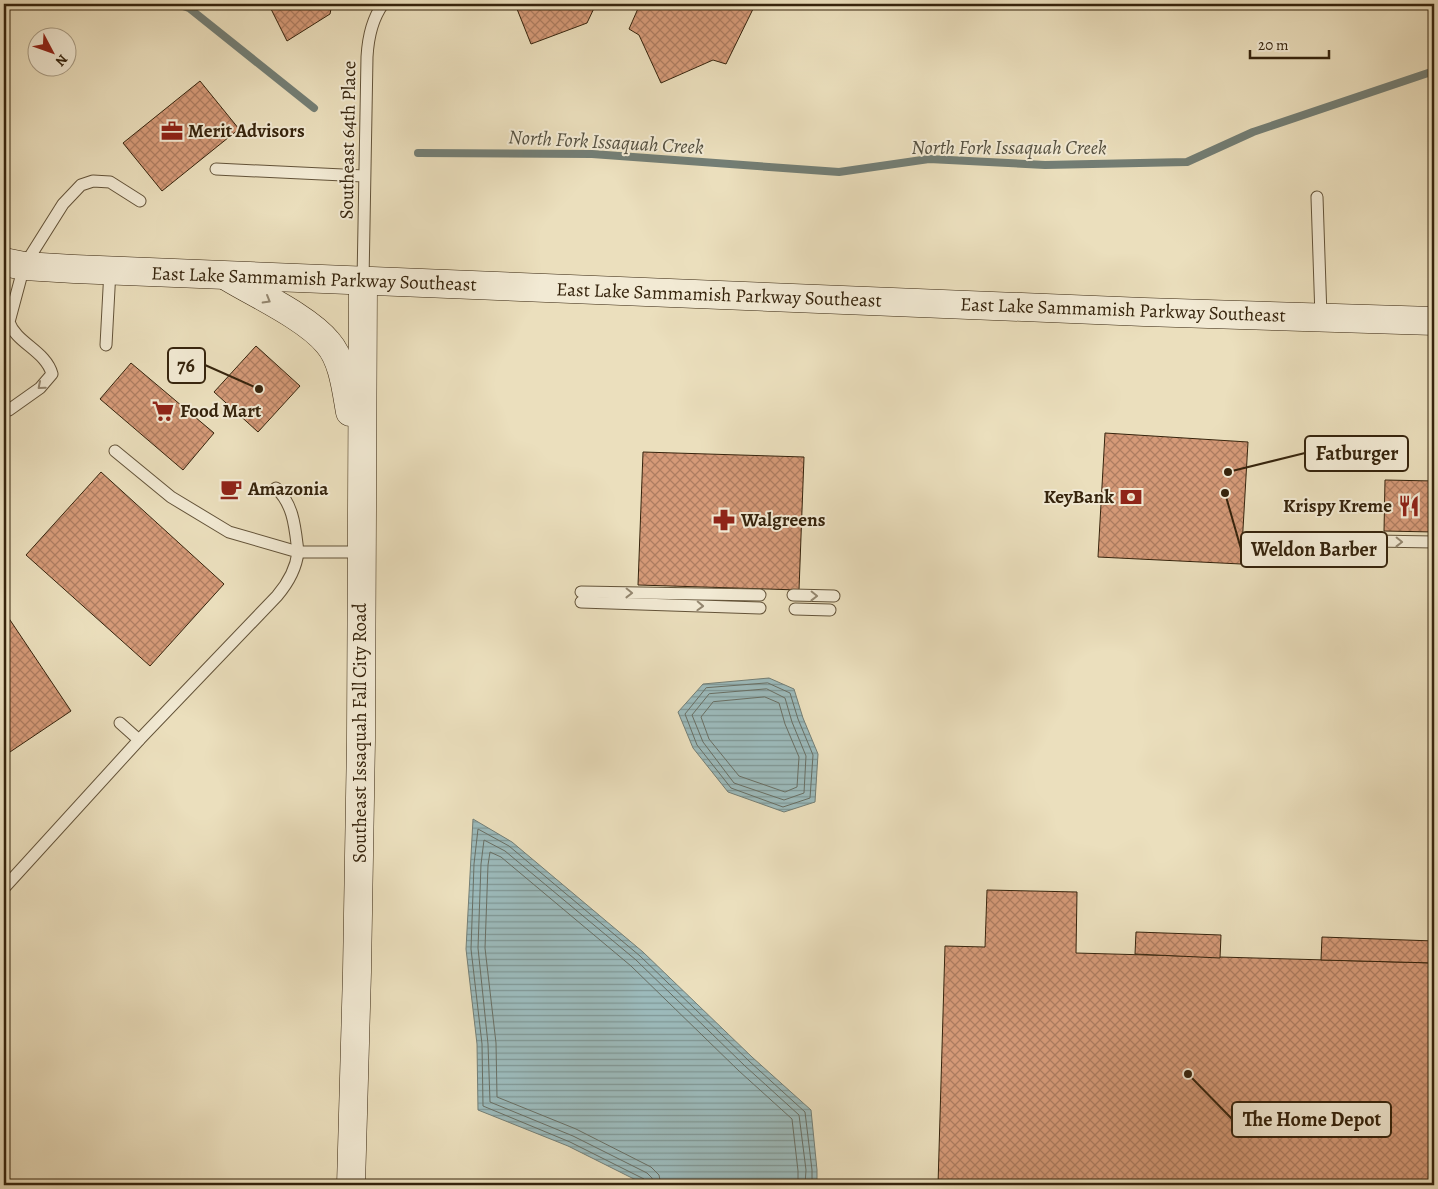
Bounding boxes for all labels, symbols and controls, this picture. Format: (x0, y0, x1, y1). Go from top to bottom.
north arrow (28, 28, 78, 78)
scale bar (1250, 28, 1329, 60)
text: 20 m (1258, 35, 1289, 55)
text: N (51, 50, 72, 70)
street label: Southeast 64th Place (334, 60, 362, 220)
office icon: Merit Advisors (159, 118, 185, 144)
place label: Merit Advisors (188, 118, 305, 144)
water label: North Fork Issaquah Creek (508, 123, 704, 161)
water label: North Fork Issaquah Creek (911, 134, 1107, 161)
street label: East Lake Sammamish Parkway Southeast (151, 260, 477, 298)
street label: East Lake Sammamish Parkway Southeast (556, 276, 882, 314)
street label: East Lake Sammamish Parkway Southeast (960, 291, 1286, 329)
one-way arrow (261, 293, 270, 303)
callout: 76 (168, 348, 205, 383)
text: 76 (177, 352, 195, 379)
one-way arrow (38, 380, 47, 389)
supermarket icon: Food Mart (150, 398, 176, 424)
place label: Food Mart (180, 398, 262, 424)
callout: Fatburger (1305, 436, 1408, 471)
text: Fatburger (1315, 440, 1399, 467)
cafe icon: Amazonia (218, 476, 244, 502)
place label: Amazonia (247, 476, 329, 502)
place label: KeyBank (1043, 484, 1114, 510)
bank icon: KeyBank (1118, 484, 1144, 510)
place label: Krispy Kreme (1283, 493, 1392, 519)
restaurant icon: Krispy Kreme (1396, 493, 1422, 519)
pharmacy icon: Walgreens (711, 507, 737, 533)
place label: Walgreens (740, 507, 826, 533)
callout: Weldon Barber (1241, 532, 1387, 567)
text: Weldon Barber (1250, 536, 1377, 563)
one-way arrow (1396, 537, 1404, 547)
one-way arrow (626, 587, 634, 598)
one-way arrow (810, 591, 818, 601)
one-way arrow (696, 601, 704, 611)
street label: Southeast Issaquah Fall City Road (347, 602, 373, 863)
callout: The Home Depot (1232, 1102, 1391, 1137)
text: The Home Depot (1243, 1106, 1382, 1133)

